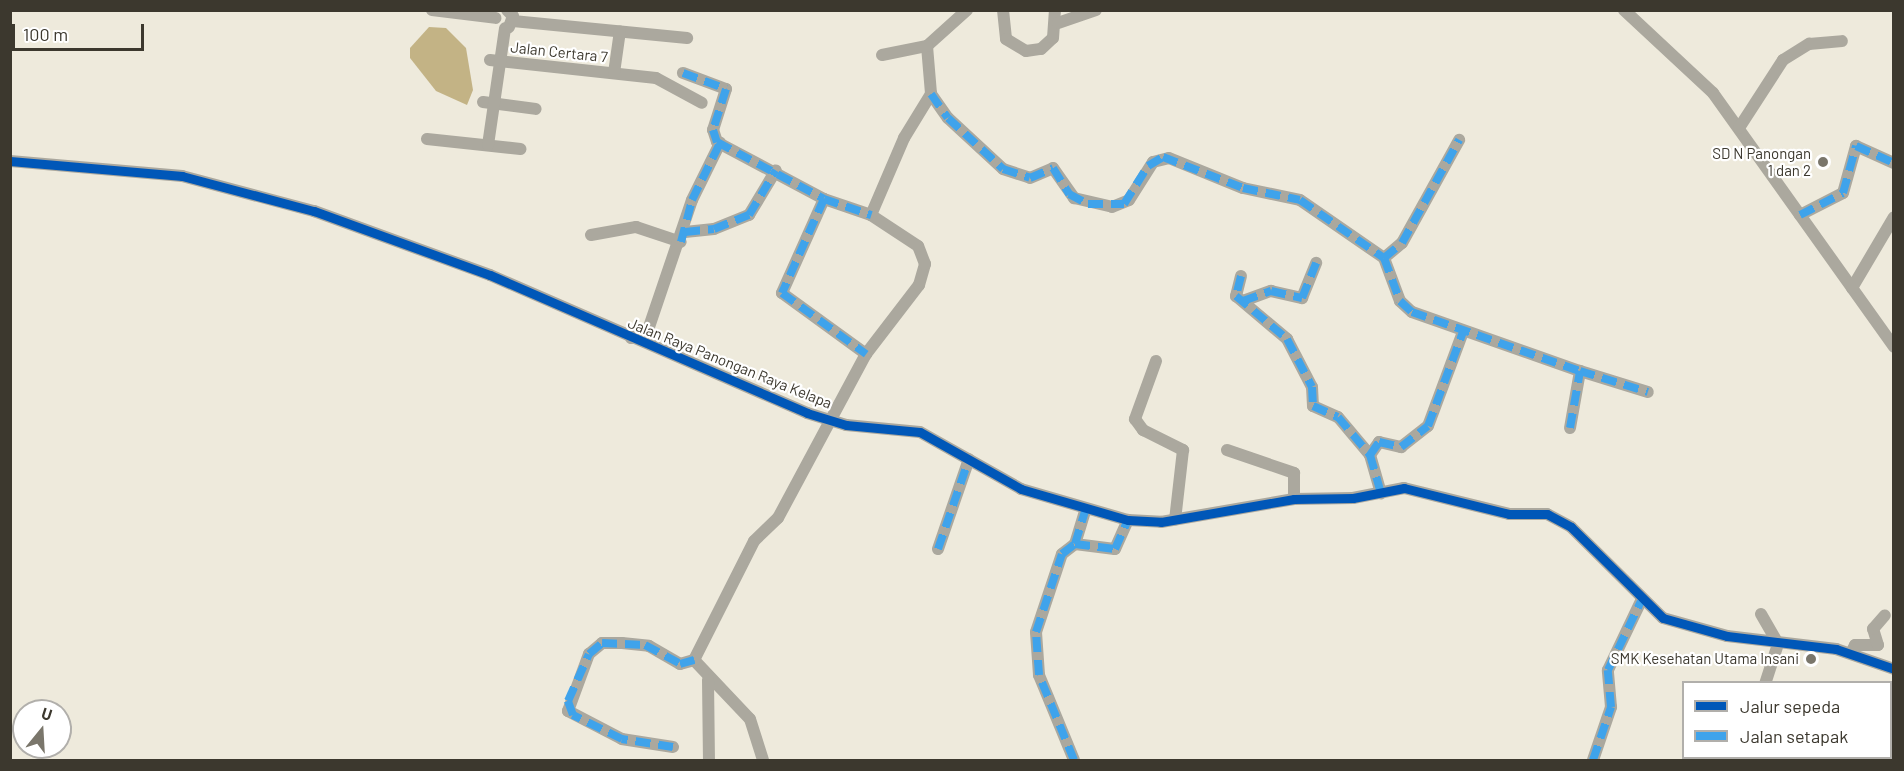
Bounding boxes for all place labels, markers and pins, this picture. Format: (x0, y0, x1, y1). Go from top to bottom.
place label: SD N Panongan 1 dan 2 (1712, 144, 1811, 179)
marker: SD N Panongan 1 dan 2 (1816, 155, 1830, 169)
place label: SMK Kesehatan Utama Insani (1611, 650, 1799, 668)
marker: SMK Kesehatan Utama Insani (1804, 652, 1818, 666)

